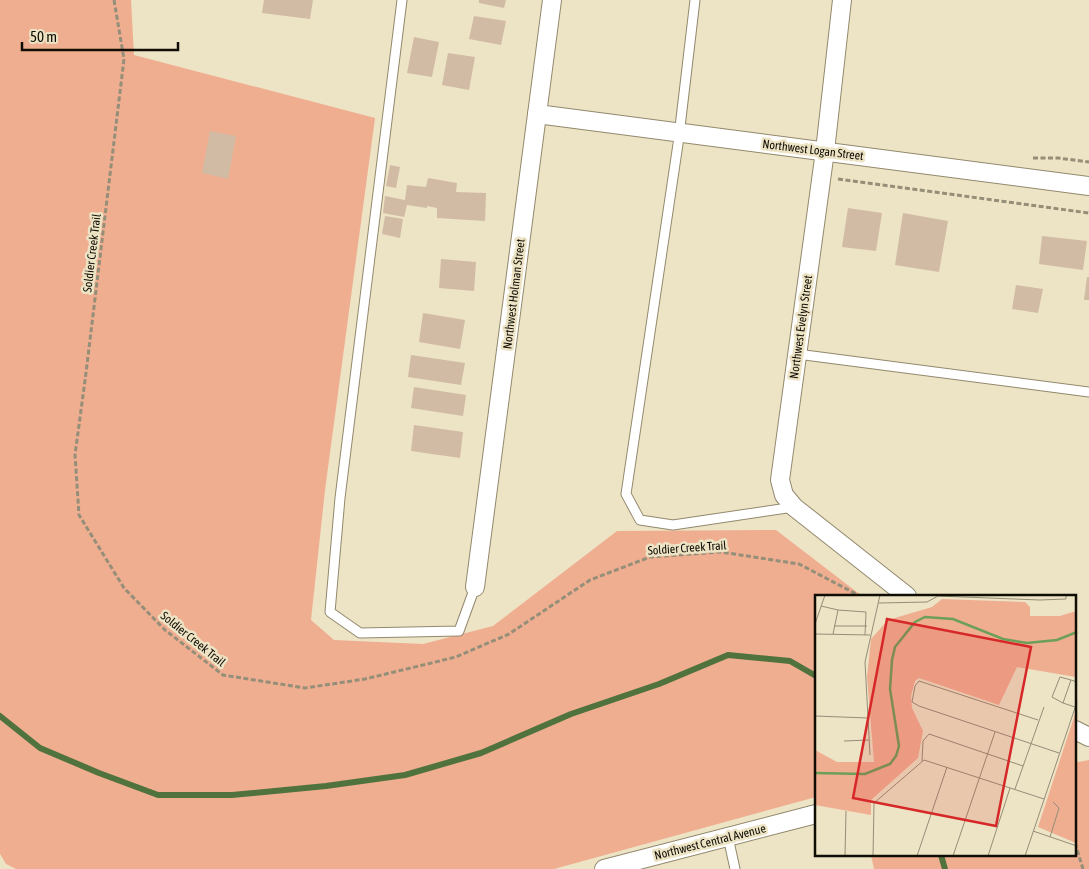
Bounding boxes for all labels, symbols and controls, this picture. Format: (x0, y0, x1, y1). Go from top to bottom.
scale bar (22, 20, 179, 52)
text: 50 m (30, 28, 57, 45)
street label: Northwest Logan Street (762, 137, 865, 163)
street label: Soldier Creek Trail (80, 212, 104, 293)
street label: Northwest Holman Street (500, 238, 528, 350)
street label: Northwest Evelyn Street (787, 274, 815, 380)
street label: Soldier Creek Trail (647, 538, 728, 558)
inset map (815, 595, 1076, 856)
street label: Soldier Creek Trail (158, 609, 229, 670)
street label: Northwest Central Avenue (653, 821, 767, 863)

